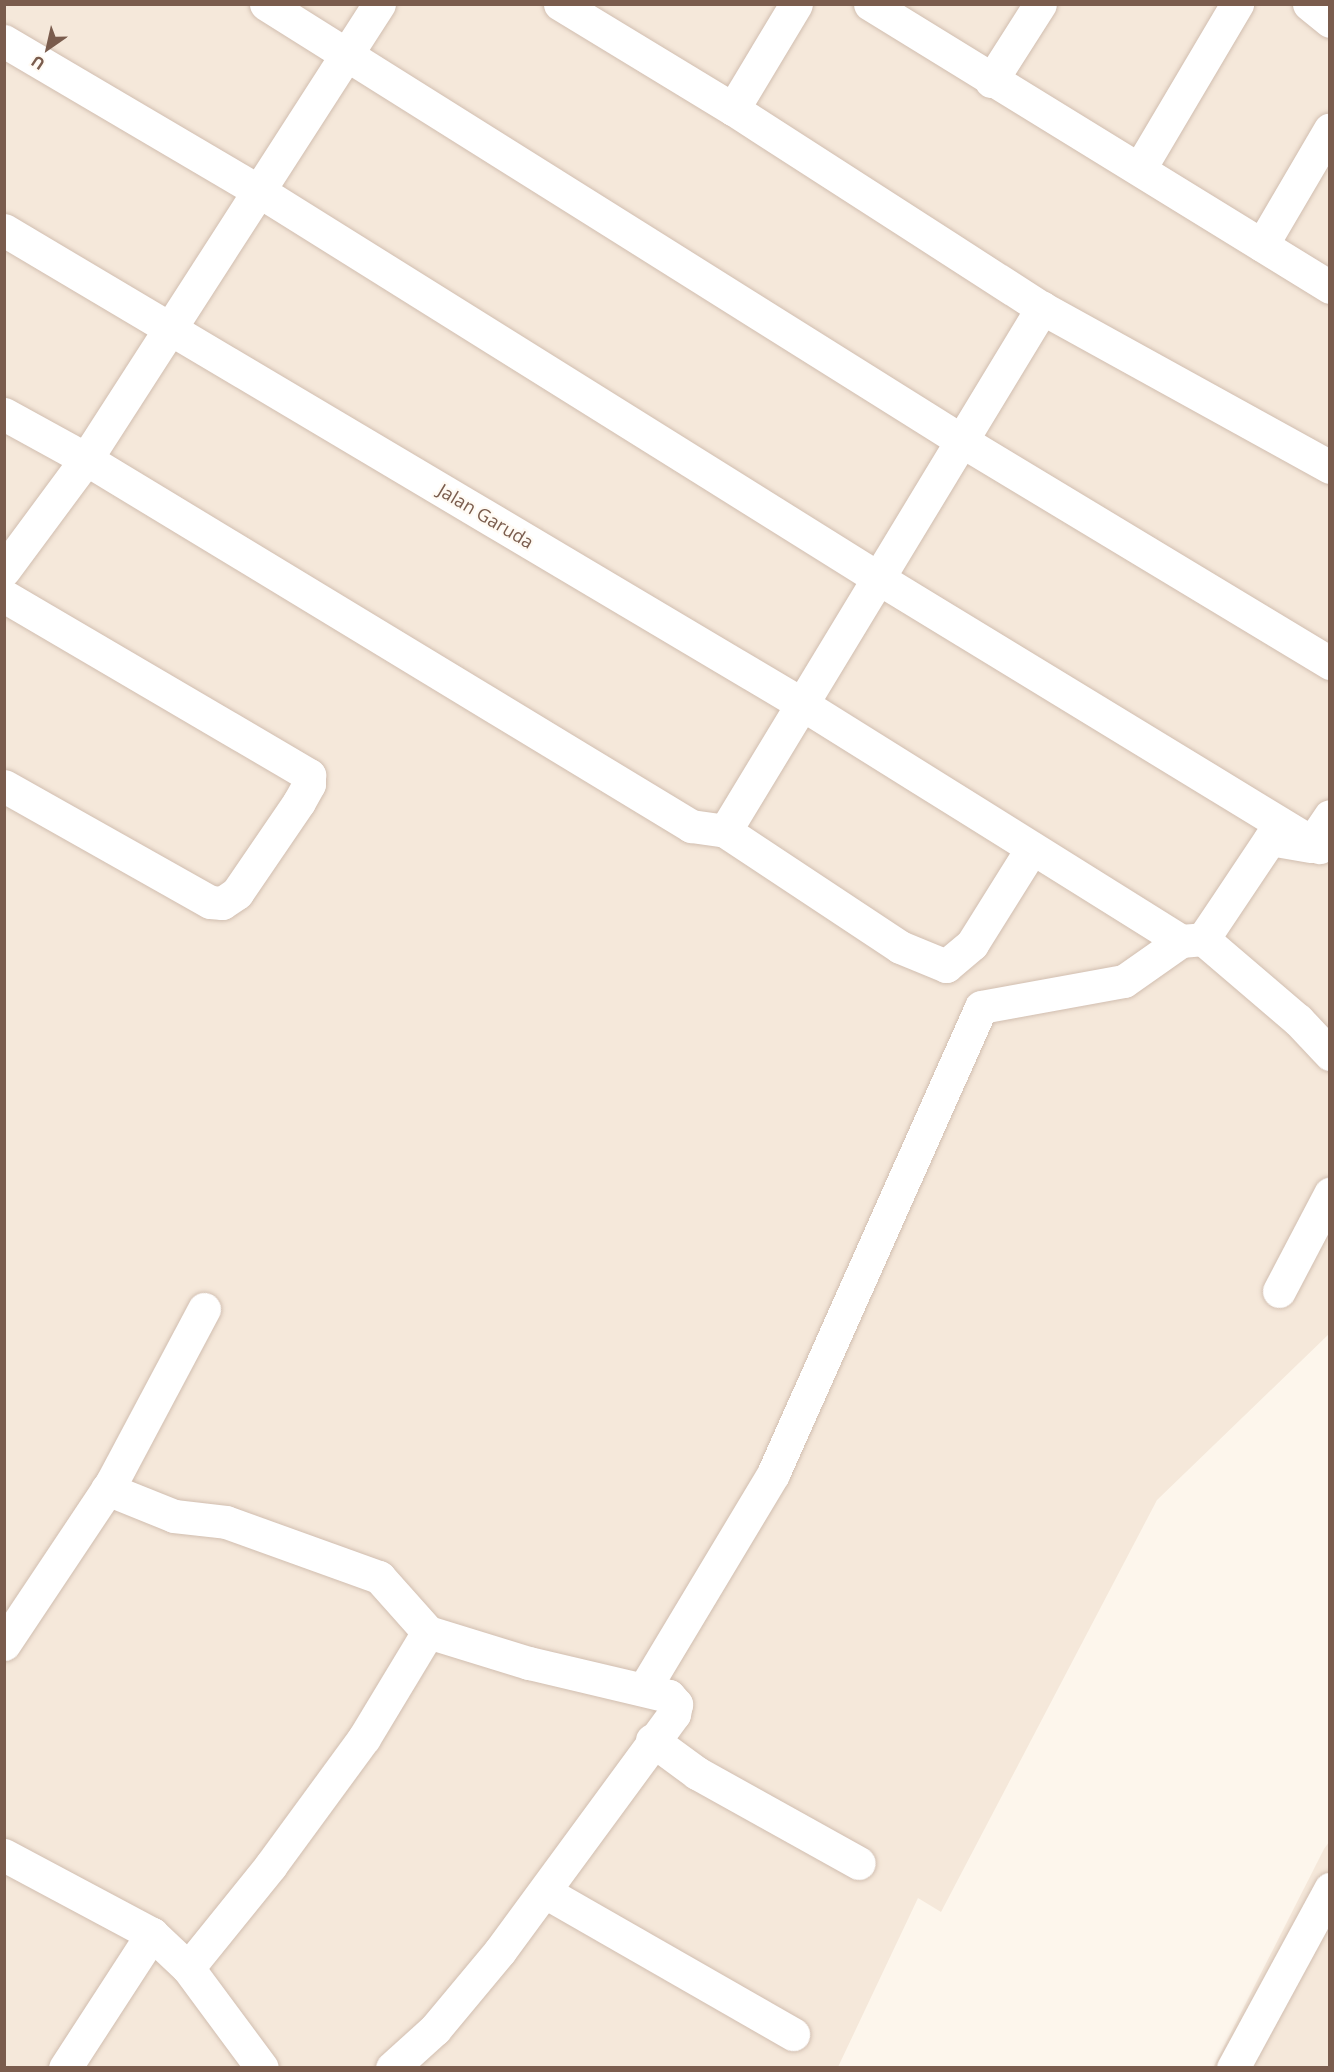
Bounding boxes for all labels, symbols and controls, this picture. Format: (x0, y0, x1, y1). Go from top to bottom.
north arrow (18, 18, 78, 78)
text: U (27, 50, 49, 75)
street label: Jalan Garuda (434, 479, 538, 553)

